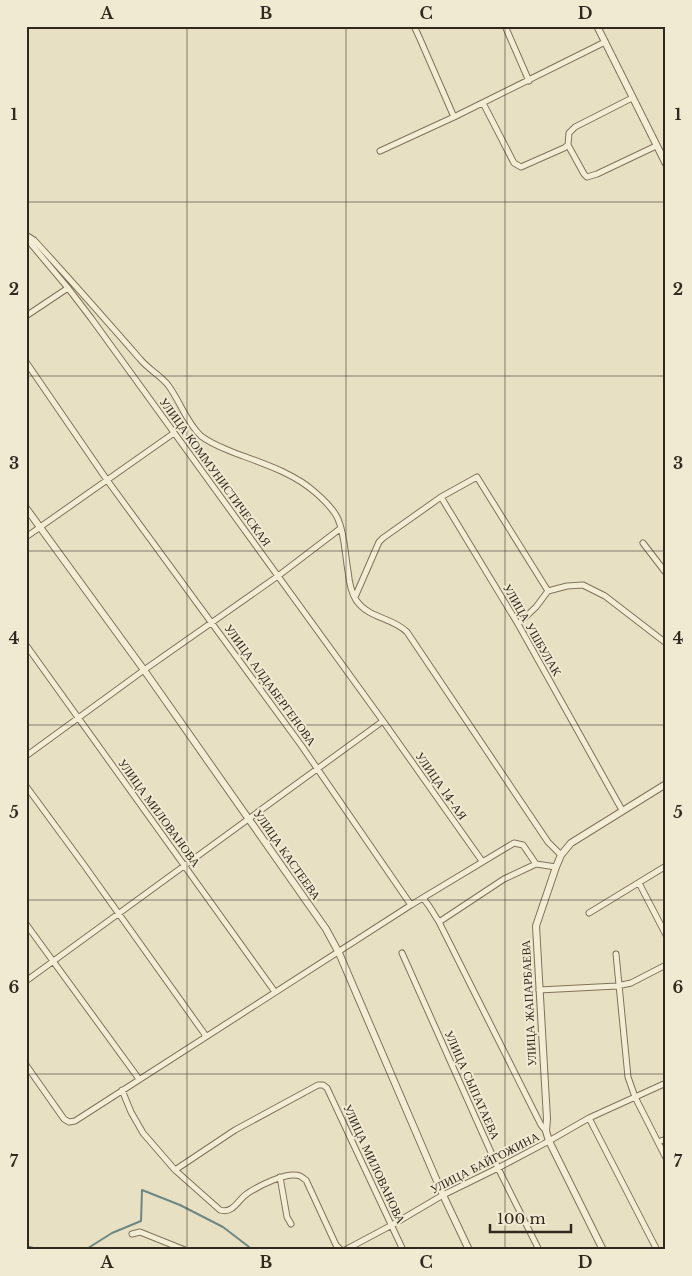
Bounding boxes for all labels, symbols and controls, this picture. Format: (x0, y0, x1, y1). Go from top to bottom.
text: A (100, 3, 115, 23)
text: B (260, 3, 273, 23)
text: C (419, 3, 433, 23)
text: D (578, 3, 592, 23)
text: 1 (11, 104, 18, 124)
text: 1 (675, 104, 682, 124)
text: 2 (9, 279, 19, 299)
text: 2 (673, 279, 683, 299)
street label: УЛИЦА КОММУНИСТИЧЕСКАЯ (156, 394, 274, 549)
text: 3 (9, 453, 19, 473)
text: 3 (673, 453, 683, 473)
street label: УЛИЦА УШБУЛАК (500, 581, 565, 679)
street label: УЛИЦА АЛДАБЕРГЕНОВА (221, 621, 320, 749)
text: 4 (9, 628, 19, 648)
text: 4 (673, 628, 683, 648)
street label: УЛИЦА 14-АЯ (413, 749, 470, 823)
street label: УЛИЦА МИЛОВАНОВА (115, 756, 204, 870)
text: 5 (9, 802, 19, 822)
text: 5 (673, 802, 683, 822)
street label: УЛИЦА КАСТЕЕВА (251, 807, 324, 903)
street label: УЛИЦА ЖАПАРБАЕВА (518, 939, 539, 1067)
text: 6 (9, 977, 20, 997)
text: 6 (673, 977, 684, 997)
street label: УЛИЦА СЫПАТАЕВА (442, 1028, 503, 1142)
street label: УЛИЦА МИЛОВАНОВА (340, 1102, 409, 1226)
street label: УЛИЦА БАЙГОЖИНА (428, 1128, 542, 1197)
text: 7 (10, 1151, 19, 1171)
text: 7 (674, 1151, 683, 1171)
scale bar (490, 1201, 571, 1233)
text: 100 m (497, 1209, 546, 1228)
text: A (100, 1252, 115, 1272)
text: B (260, 1252, 273, 1272)
text: C (419, 1252, 433, 1272)
text: D (578, 1252, 592, 1272)

